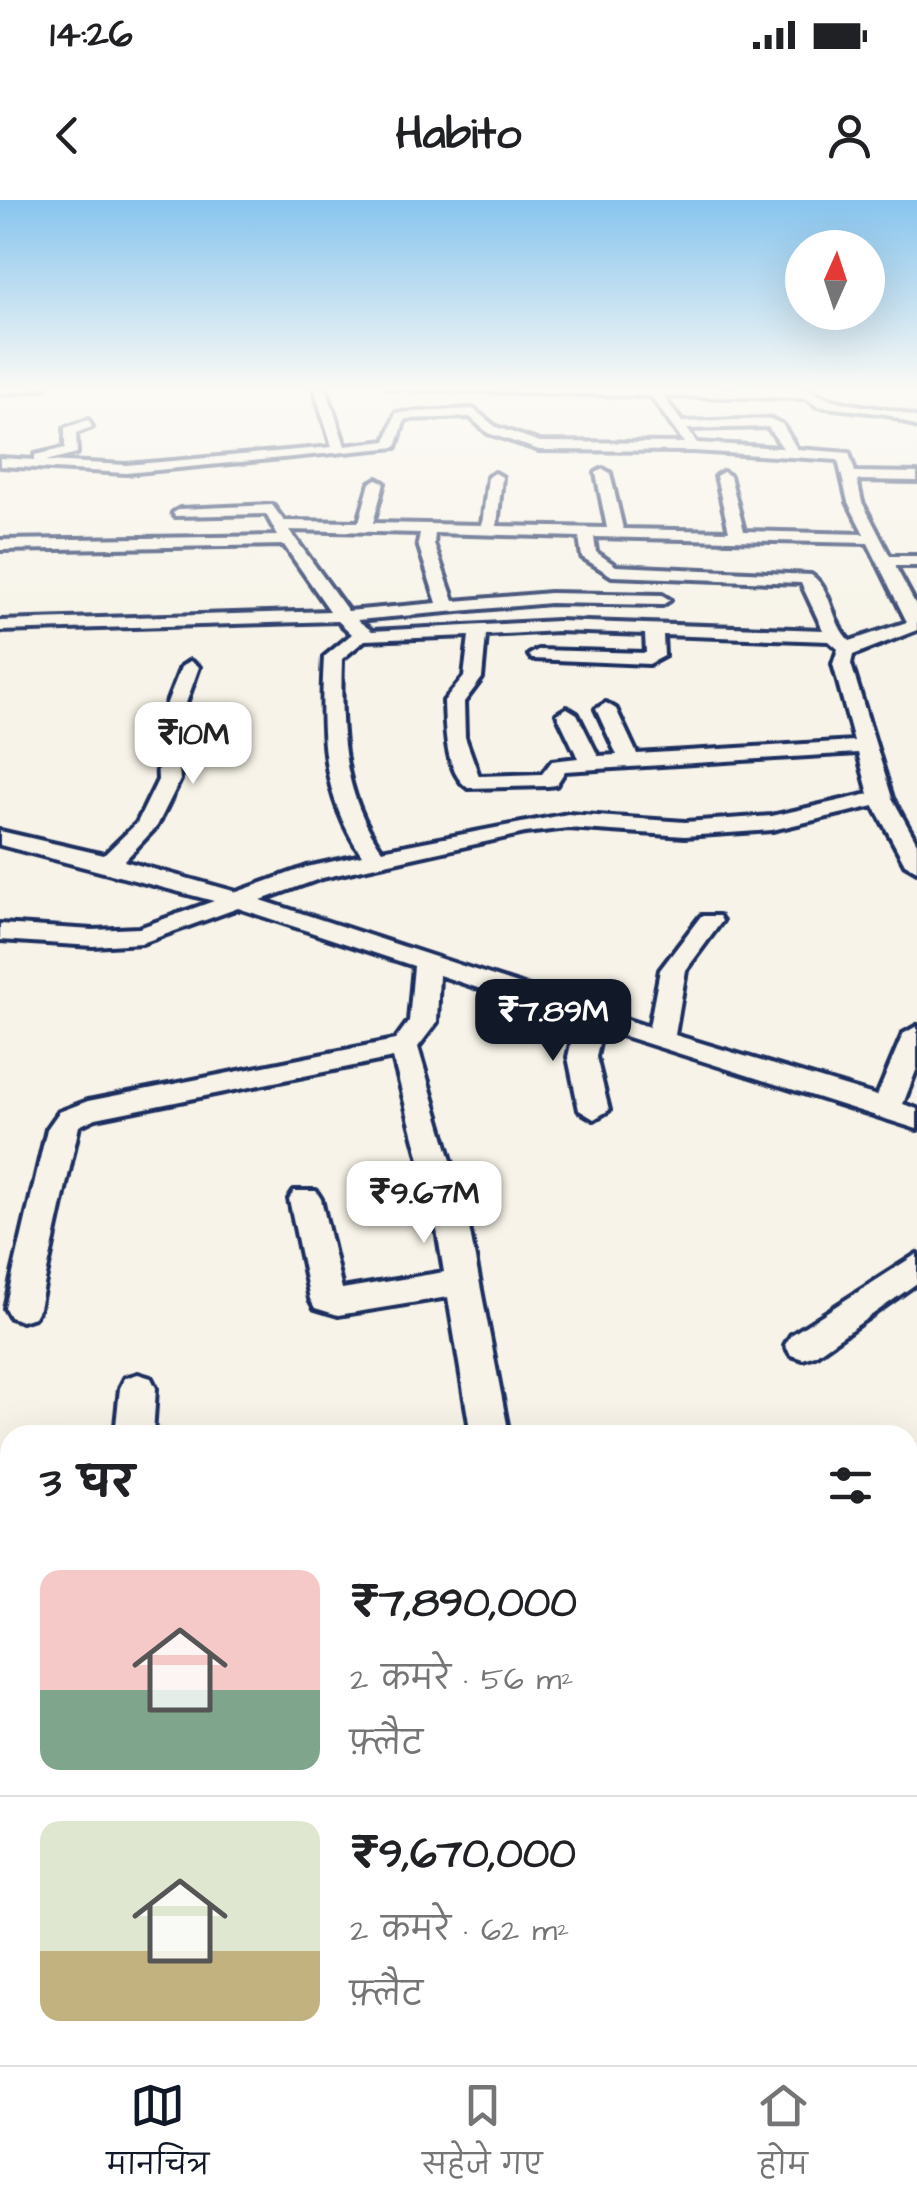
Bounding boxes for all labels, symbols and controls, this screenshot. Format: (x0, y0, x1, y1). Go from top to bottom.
text: 14:26 (50, 9, 133, 61)
text: Habito (396, 104, 521, 166)
icon: back (40, 108, 95, 163)
icon: person (822, 108, 877, 163)
north arrow (785, 230, 885, 330)
map controls (785, 230, 885, 330)
pin: ₹10M (134, 702, 252, 787)
text: ₹10M (157, 712, 229, 757)
pin: ₹7.89M (472, 979, 634, 1064)
text: ₹7.89M (497, 989, 609, 1034)
pin: ₹9.67M (343, 1161, 505, 1246)
text: ₹9.67M (369, 1171, 479, 1216)
text: 3 घर (40, 1455, 134, 1513)
icon: filters (823, 1458, 878, 1513)
text: ₹7,890,000 (350, 1575, 577, 1633)
icon: home (120, 1610, 240, 1730)
text: 2 कमरे · 56 m² (350, 1657, 573, 1702)
text: फ़्लैट (350, 1722, 423, 1767)
text: ₹9,670,000 (350, 1826, 576, 1884)
icon: home (120, 1861, 240, 1981)
text: 2 कमरे · 62 m² (350, 1908, 569, 1953)
text: फ़्लैट (350, 1973, 423, 2018)
tab: मानचित्र (106, 2078, 209, 2195)
tab: सहेजे गए (422, 2078, 543, 2195)
tab: होम (756, 2078, 811, 2195)

